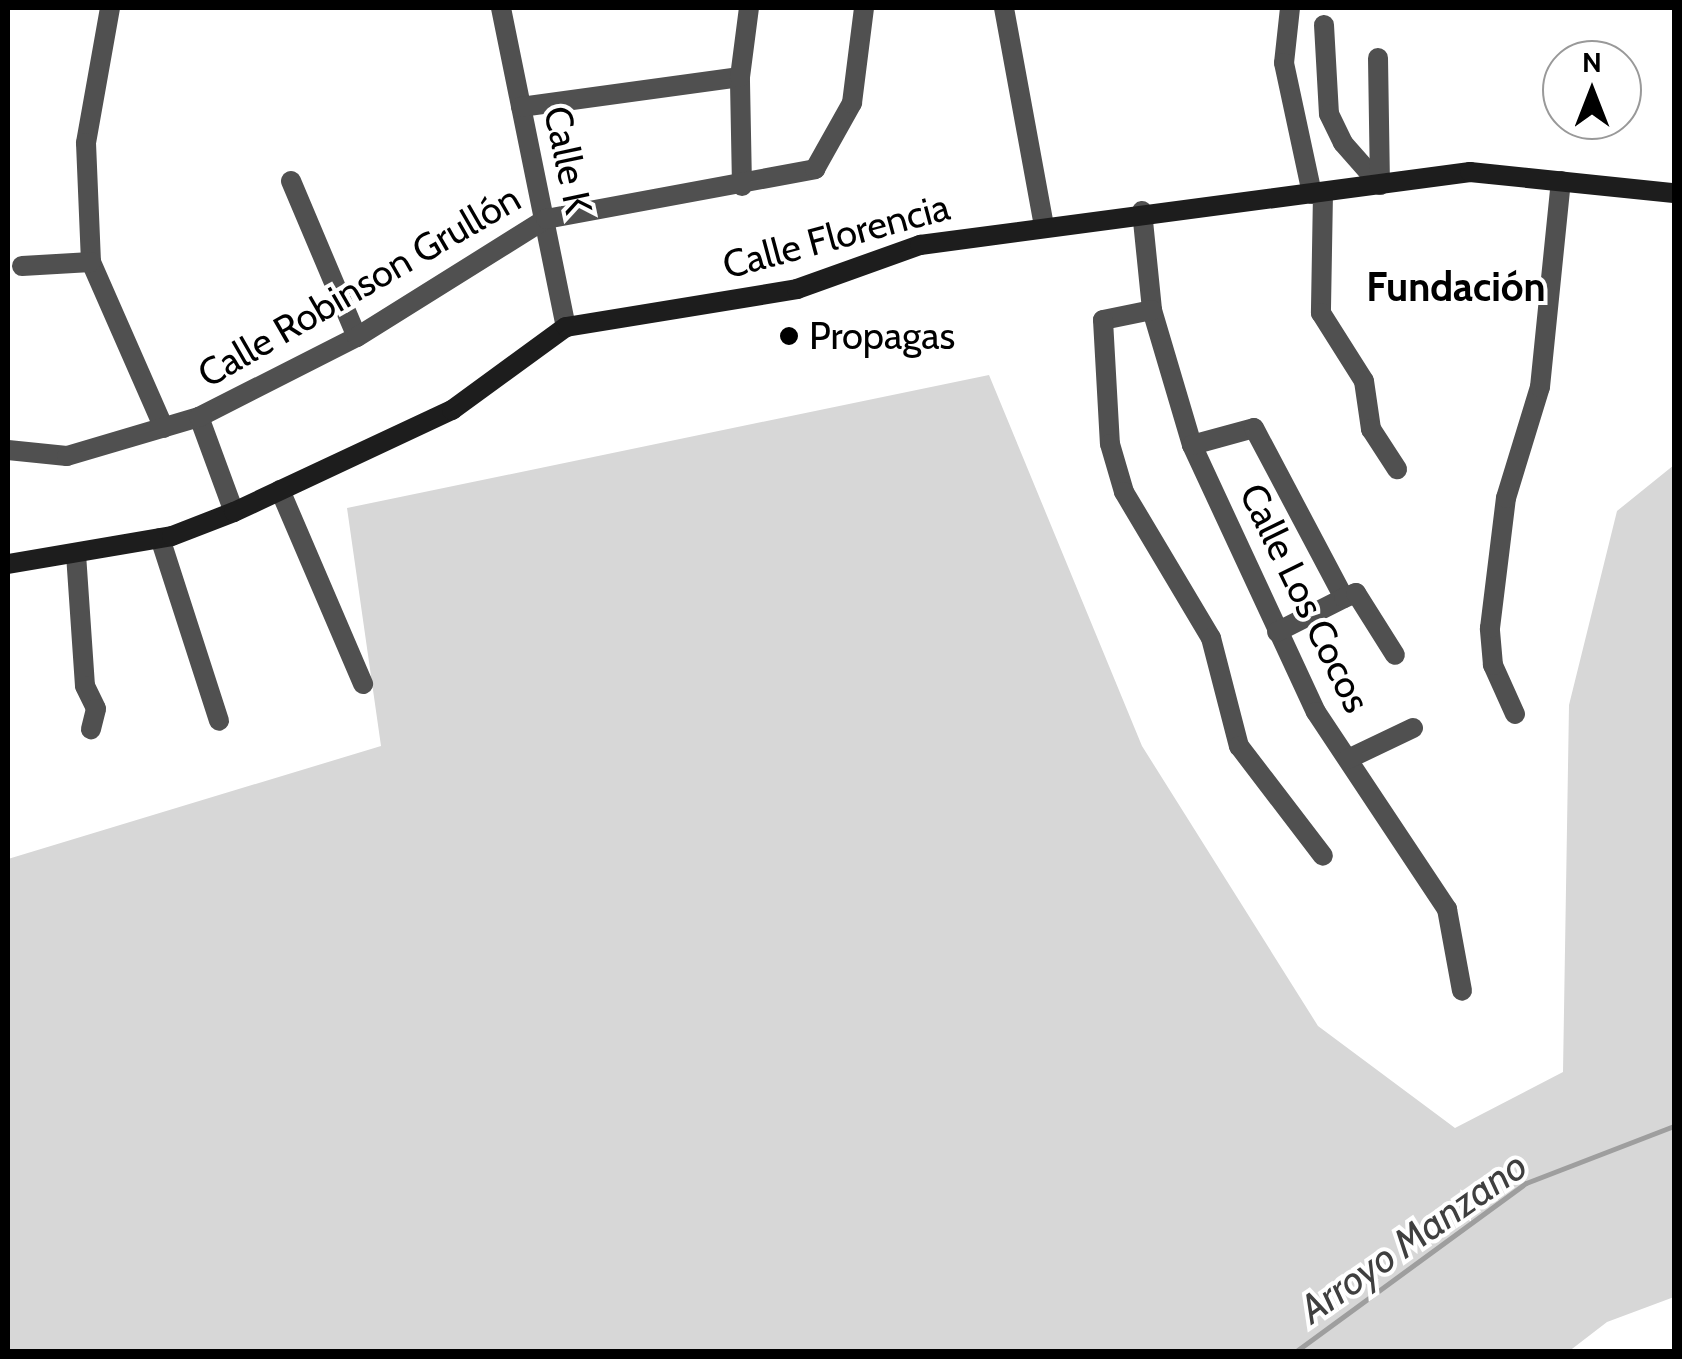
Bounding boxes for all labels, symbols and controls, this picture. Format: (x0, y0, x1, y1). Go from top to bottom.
north arrow (1542, 40, 1642, 140)
text: N (1582, 45, 1602, 79)
street label: Calle K (534, 102, 602, 218)
street label: Calle Robinson Grullón (190, 175, 528, 397)
street label: Calle Florencia (718, 184, 954, 288)
district label: Fundación (1366, 263, 1546, 311)
place label: Propagas (809, 313, 955, 359)
marker: Propagas (778, 325, 800, 347)
street label: Calle Los Cocos (1230, 476, 1380, 720)
water label: Arroyo Manzano (1290, 1141, 1536, 1333)

